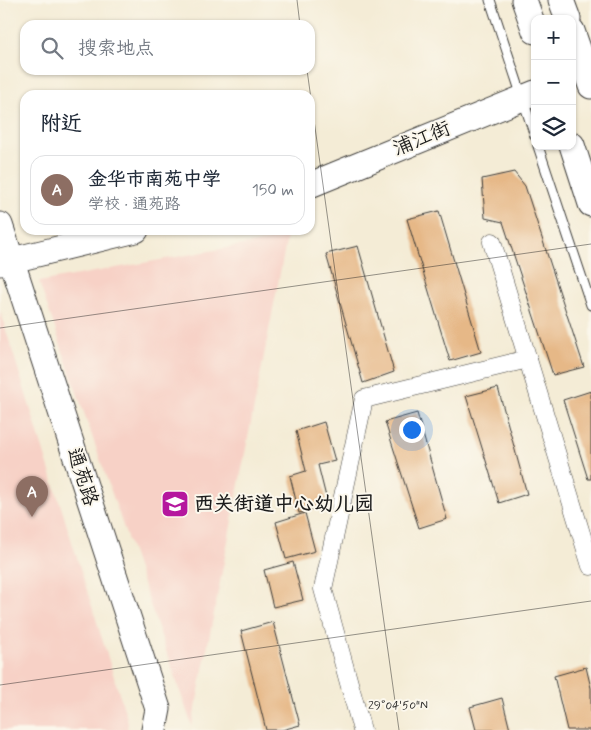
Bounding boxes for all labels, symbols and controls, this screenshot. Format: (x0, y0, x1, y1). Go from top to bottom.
map controls (531, 15, 576, 150)
button: + (531, 15, 576, 60)
search box (20, 20, 315, 75)
icon: search (38, 34, 66, 62)
text: 搜索地点 (78, 36, 154, 61)
button: − (531, 60, 576, 105)
button: layers (531, 105, 576, 150)
text: 附近 (40, 110, 82, 138)
street label: 浦江街 (389, 115, 455, 163)
text: 金华市南苑中学 (88, 167, 221, 192)
text: A (52, 180, 62, 201)
text: 150 m (252, 180, 294, 201)
text: 学校 · 通苑路 (88, 194, 180, 215)
your location (399, 417, 425, 443)
street label: 通苑路 (60, 444, 104, 511)
pin: A (16, 476, 48, 517)
school or university icon: 西关街道中心幼儿园 (160, 489, 190, 519)
place label: 西关街道中心幼儿园 (194, 491, 374, 518)
text: 29°04'50"N (368, 698, 428, 714)

